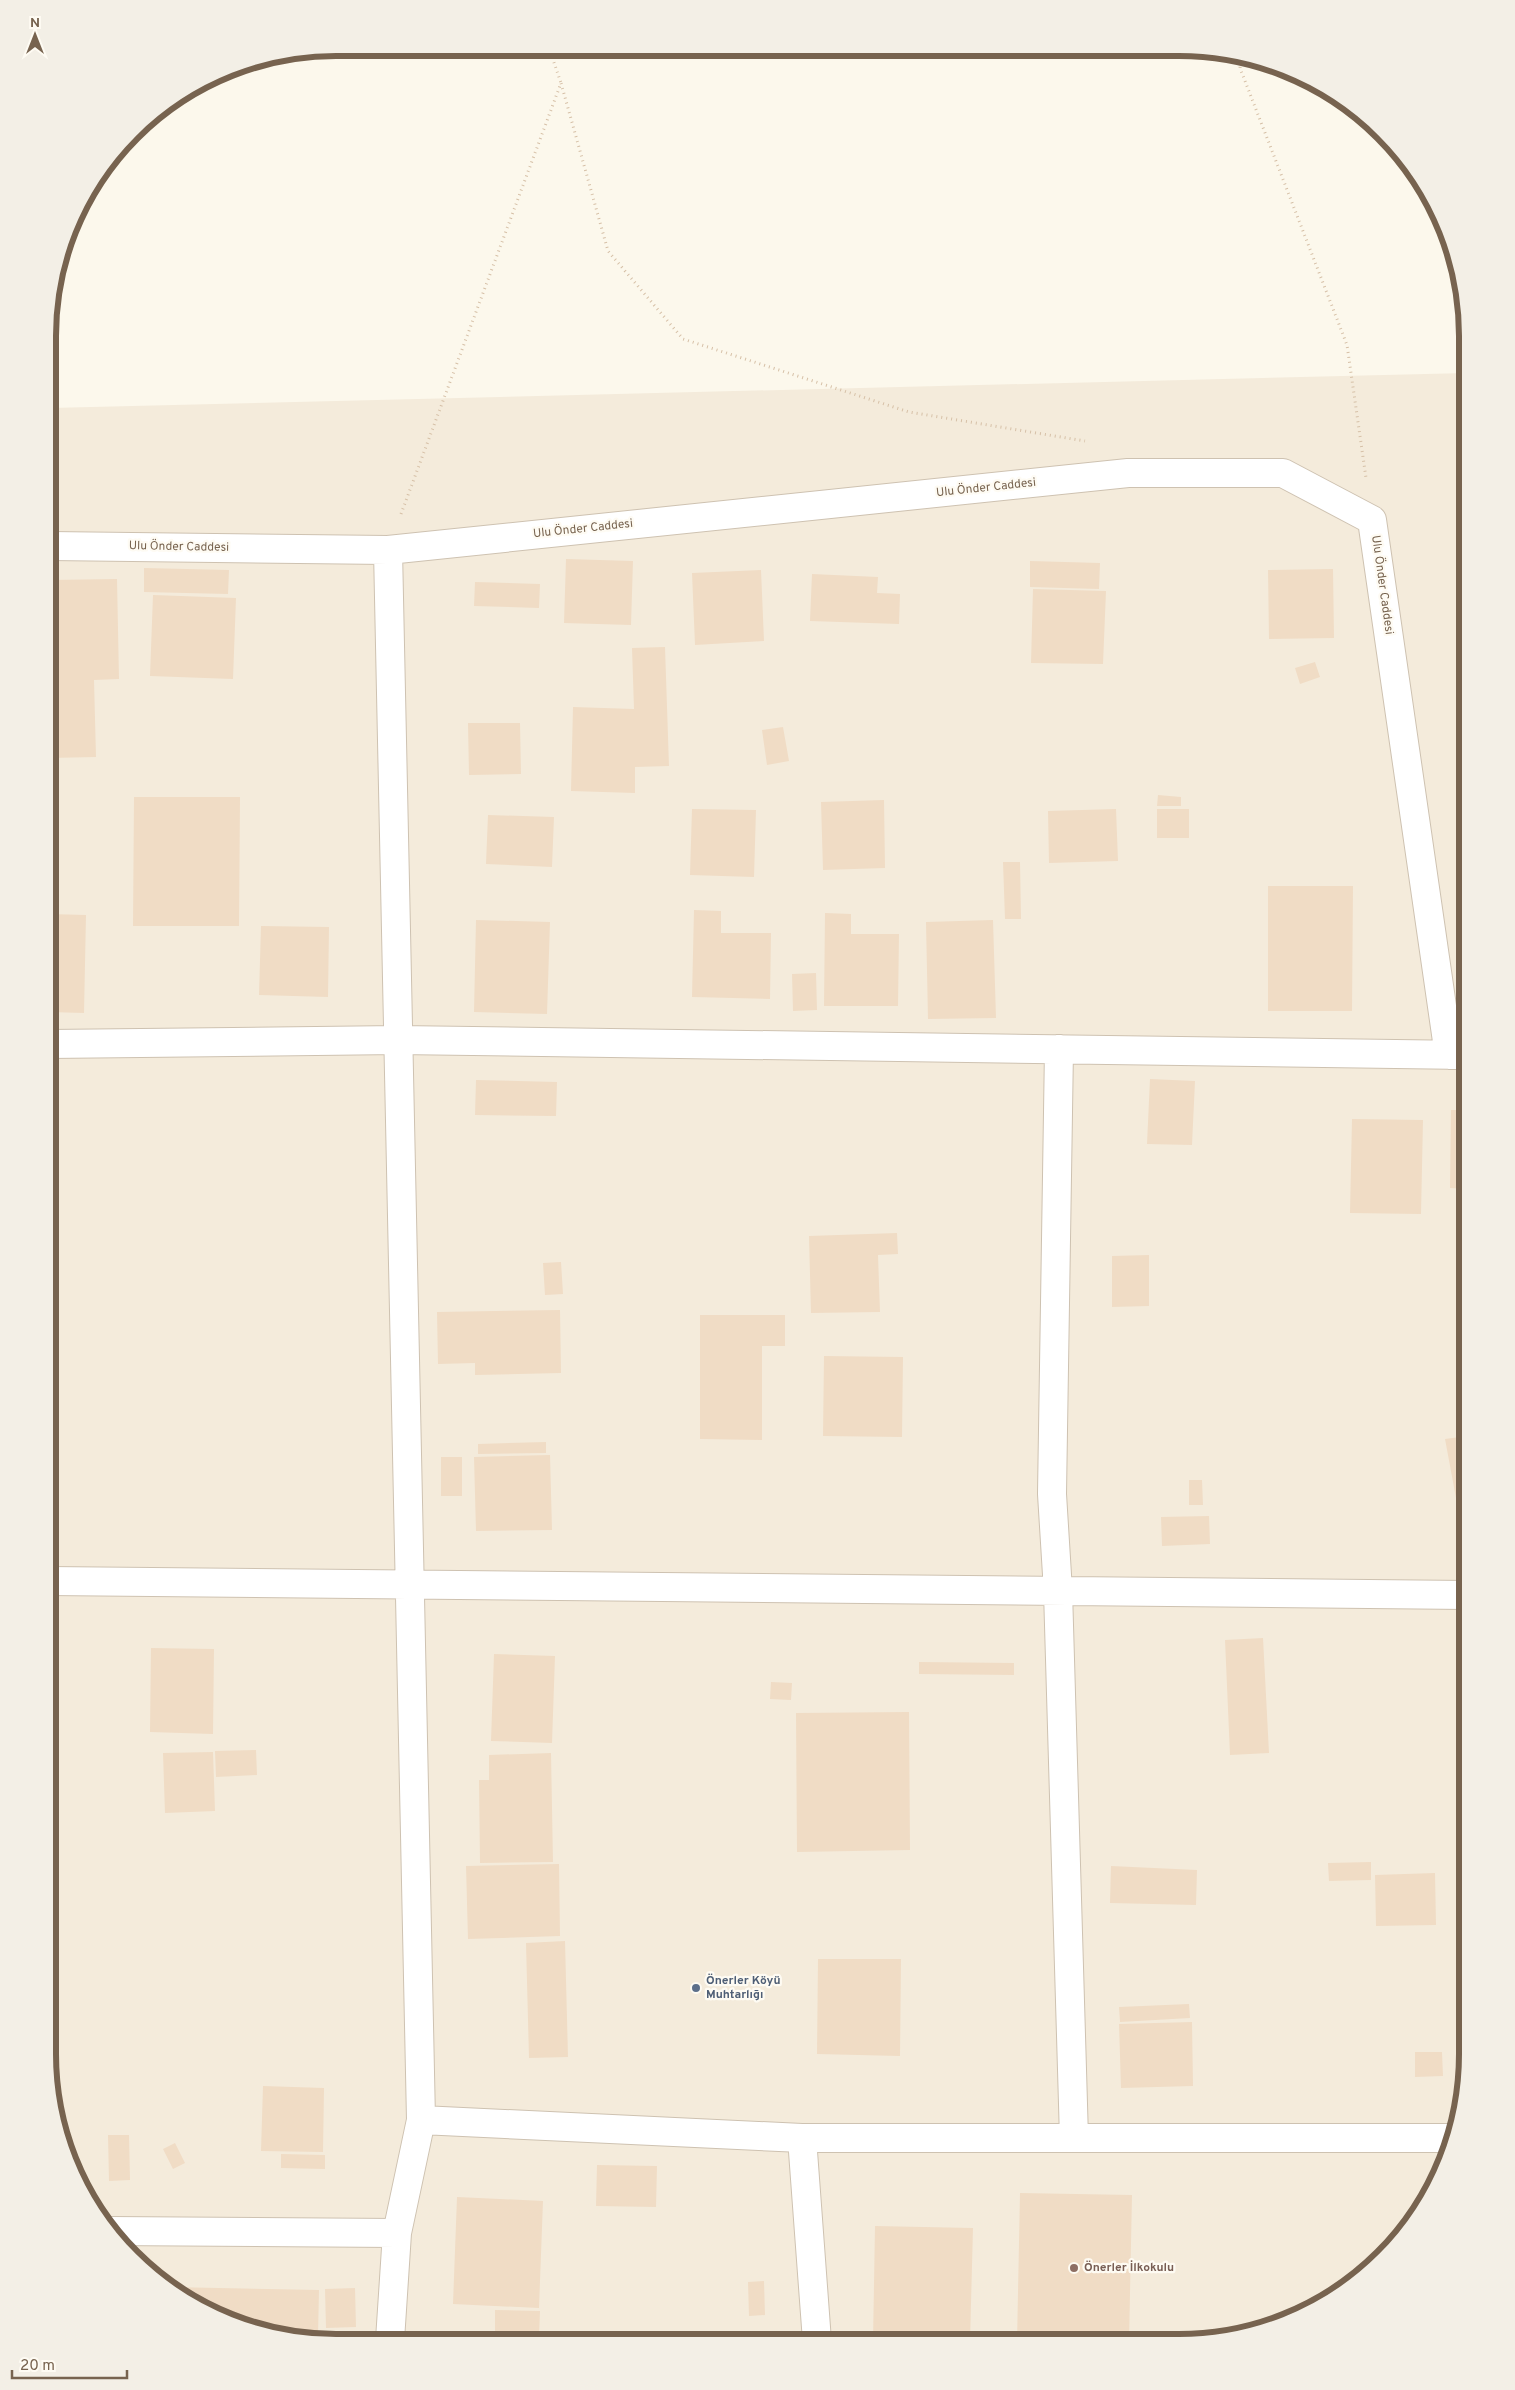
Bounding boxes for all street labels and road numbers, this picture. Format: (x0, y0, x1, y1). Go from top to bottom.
street label: Ulu Önder Caddesi (935, 475, 1037, 501)
street label: Ulu Önder Caddesi (532, 516, 634, 542)
street label: Ulu Önder Caddesi (1367, 534, 1397, 636)
street label: Ulu Önder Caddesi (129, 538, 229, 556)

